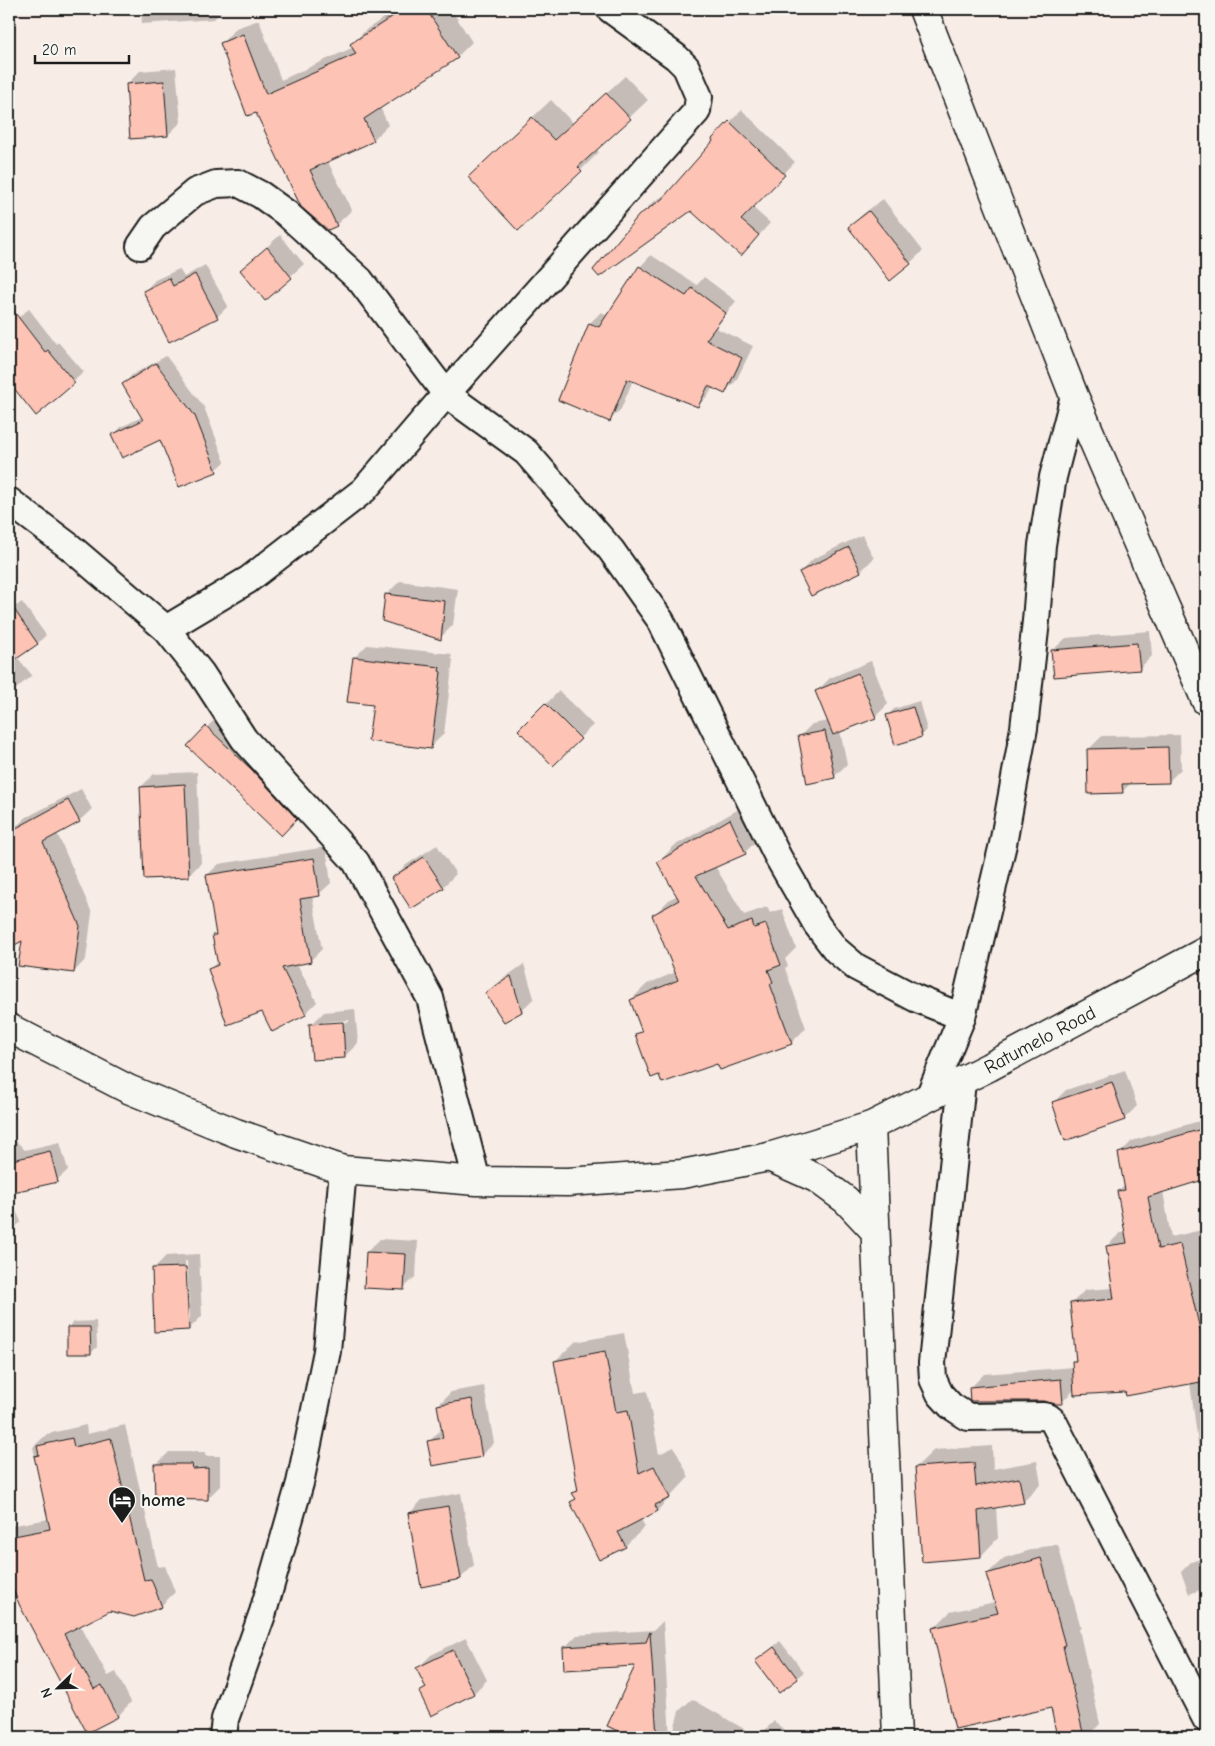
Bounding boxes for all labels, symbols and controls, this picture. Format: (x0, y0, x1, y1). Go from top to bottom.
scale bar (35, 32, 129, 64)
text: 20 m (42, 41, 76, 59)
street label: Ratumelo Road (981, 1001, 1099, 1079)
hotel icon: home (107, 1485, 137, 1524)
place label: home (141, 1489, 185, 1511)
north arrow (32, 1664, 82, 1714)
text: N (37, 1685, 56, 1700)

